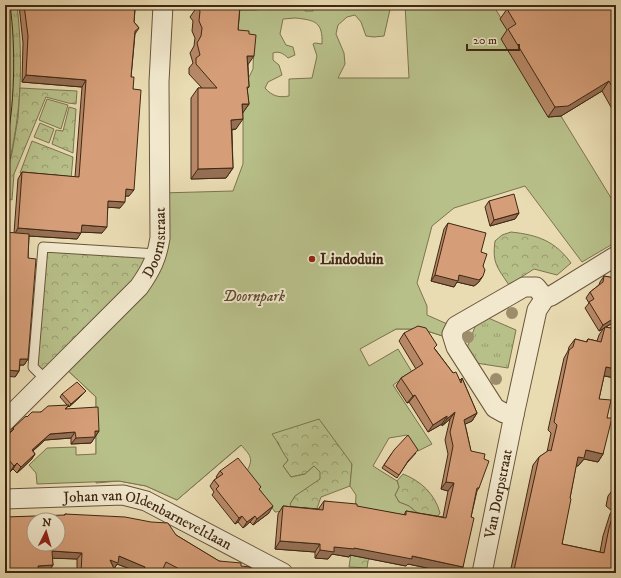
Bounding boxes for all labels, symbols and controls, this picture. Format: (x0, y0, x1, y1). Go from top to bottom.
scale bar (467, 26, 519, 52)
text: 20 m (473, 33, 497, 48)
street label: Doornstraat (138, 207, 170, 282)
place label: Lindoduin (320, 250, 384, 269)
marker: Lindoduin (307, 254, 317, 264)
park label: Doornpark (223, 287, 286, 306)
street label: Van Dorpstraat (480, 447, 517, 541)
street label: Johan van Oldenbarneveltlaan (61, 486, 235, 554)
north arrow (26, 512, 66, 552)
text: N (42, 516, 52, 530)

